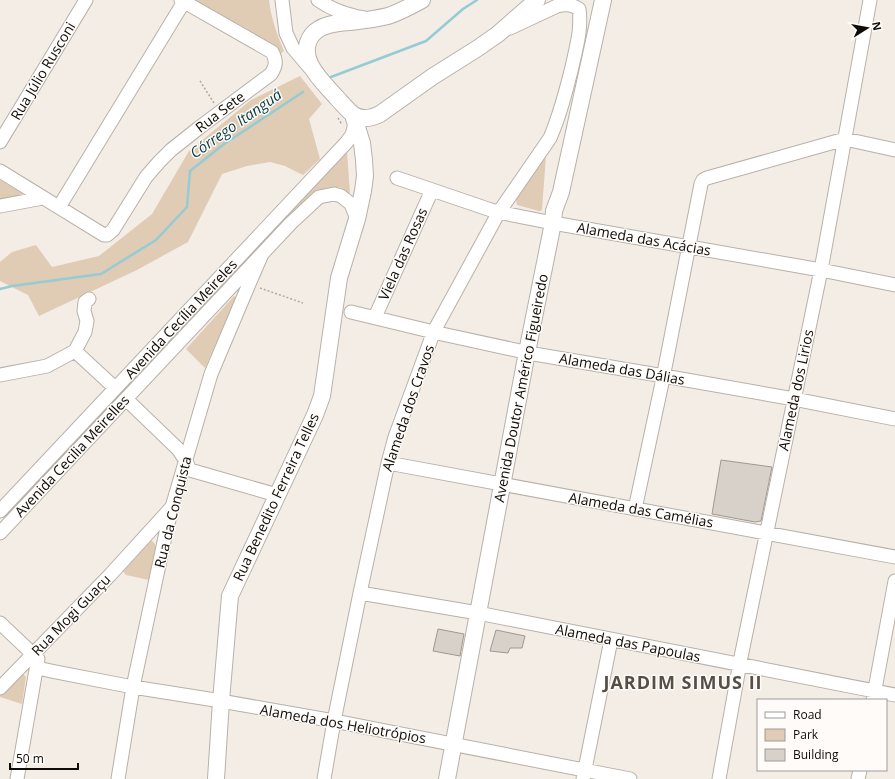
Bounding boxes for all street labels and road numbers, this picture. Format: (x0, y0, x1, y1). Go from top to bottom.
street label: Rua Júlio Rusconi (6, 18, 79, 123)
street label: Rua Sete (191, 87, 248, 136)
street label: Viela das Rosas (374, 204, 432, 303)
street label: Alameda das Acácias (576, 217, 713, 260)
street label: Avenida Cecília Meireles (120, 255, 241, 382)
street label: Avenida Doutor Américo Figueiredo (489, 272, 552, 504)
street label: Alameda dos Lirios (773, 327, 818, 452)
street label: Alameda dos Cravos (377, 342, 438, 474)
street label: Alameda das Dálias (558, 348, 687, 389)
street label: Avenida Cecilia Meirelles (10, 390, 133, 521)
street label: Rua Benedito Ferreira Telles (228, 409, 323, 584)
street label: Rua da Conquista (149, 454, 196, 570)
street label: Alameda das Camélias (567, 487, 715, 532)
street label: Rua Mogi Guaçu (27, 570, 114, 659)
street label: Alameda das Papoulas (554, 619, 703, 666)
street label: Alameda dos Heliotrópios (259, 700, 428, 748)

